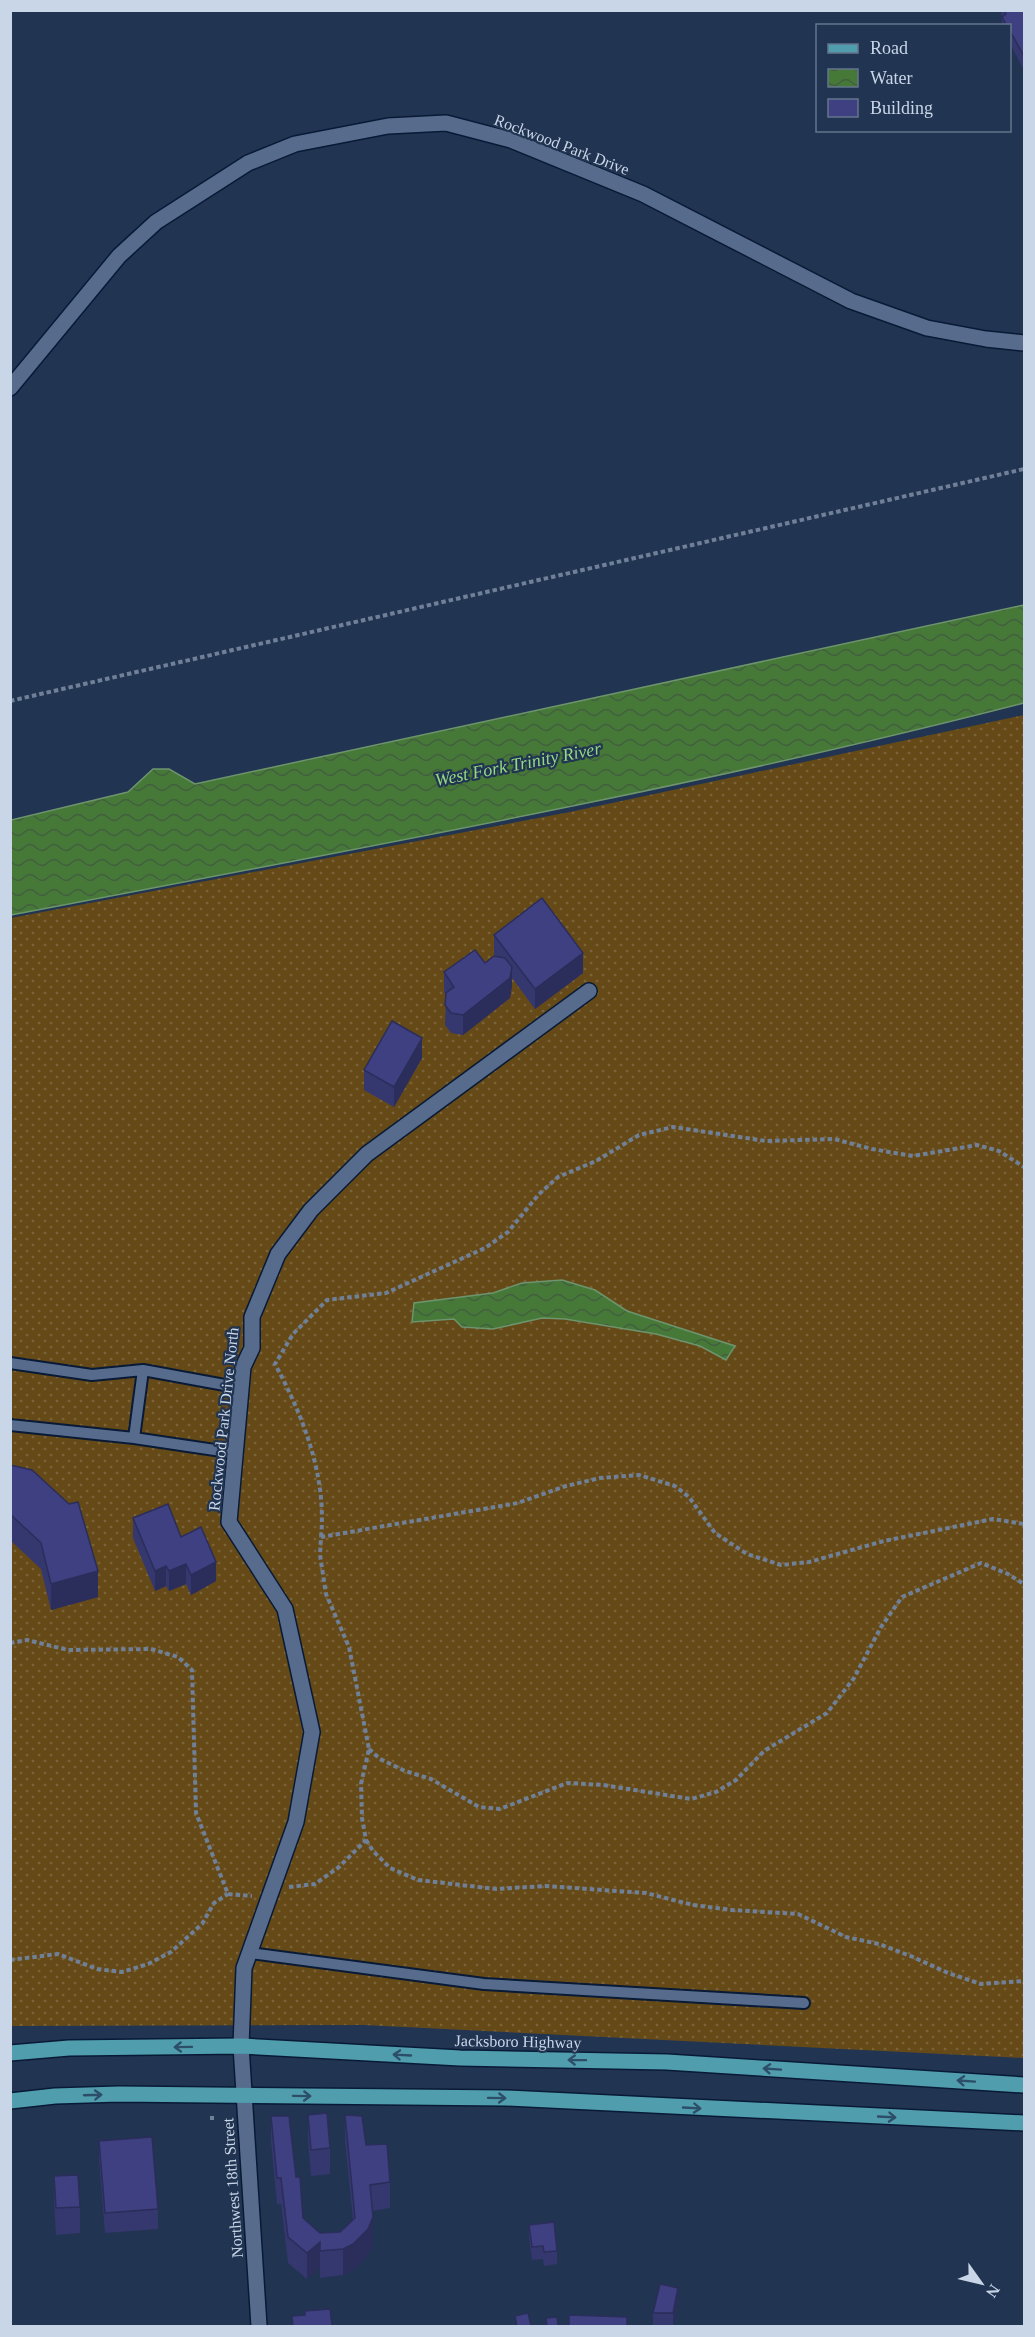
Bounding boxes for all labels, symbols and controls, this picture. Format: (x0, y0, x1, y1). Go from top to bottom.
legend (816, 24, 1011, 132)
text: Road (870, 38, 908, 58)
text: Water (870, 68, 913, 88)
text: Building (870, 98, 933, 118)
street label: Rockwood Park Drive (492, 111, 632, 178)
water label: West Fork Trinity River (433, 738, 604, 790)
street label: Rockwood Park Drive North (205, 1326, 242, 1512)
street label: Jacksboro Highway (455, 2032, 581, 2052)
one-way arrow (173, 2041, 193, 2053)
one-way arrow (392, 2049, 412, 2060)
one-way arrow (567, 2054, 587, 2066)
one-way arrow (762, 2063, 782, 2074)
one-way arrow (957, 2076, 977, 2087)
one-way arrow (83, 2089, 103, 2100)
one-way arrow (292, 2090, 312, 2102)
one-way arrow (487, 2092, 507, 2104)
one-way arrow (681, 2102, 701, 2113)
one-way arrow (876, 2111, 896, 2123)
street label: Northwest 18th Street (219, 2117, 246, 2259)
north arrow (951, 2253, 1011, 2313)
text: N (982, 2282, 1003, 2301)

